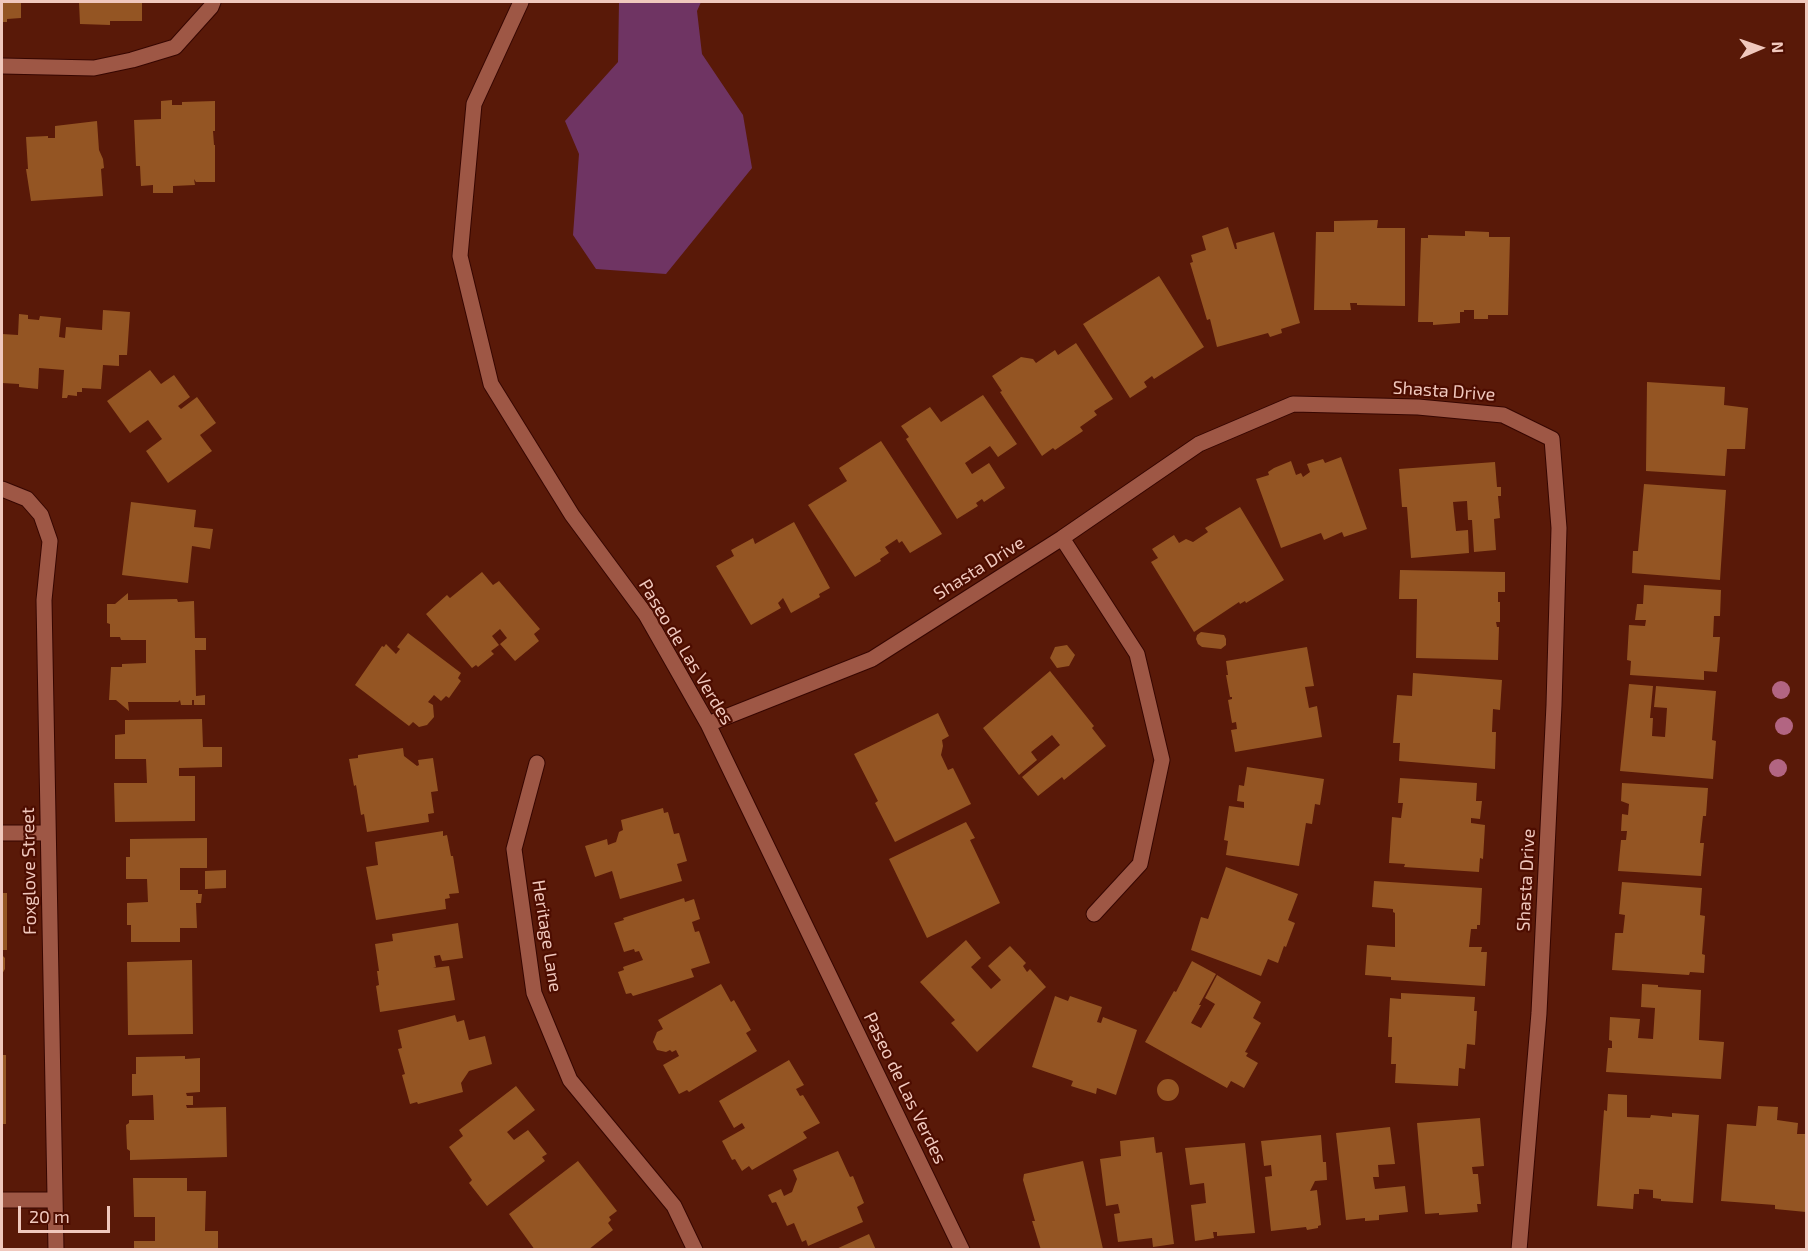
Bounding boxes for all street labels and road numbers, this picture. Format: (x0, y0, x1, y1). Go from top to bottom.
street label: Shasta Drive (1392, 377, 1496, 405)
street label: Shasta Drive (930, 532, 1028, 604)
street label: Paseo de Las Verdes (634, 575, 738, 729)
street label: Foxglove Street (17, 807, 41, 935)
street label: Shasta Drive (1513, 828, 1539, 932)
street label: Heritage Lane (527, 878, 567, 994)
street label: Paseo de Las Verdes (859, 1009, 951, 1167)

